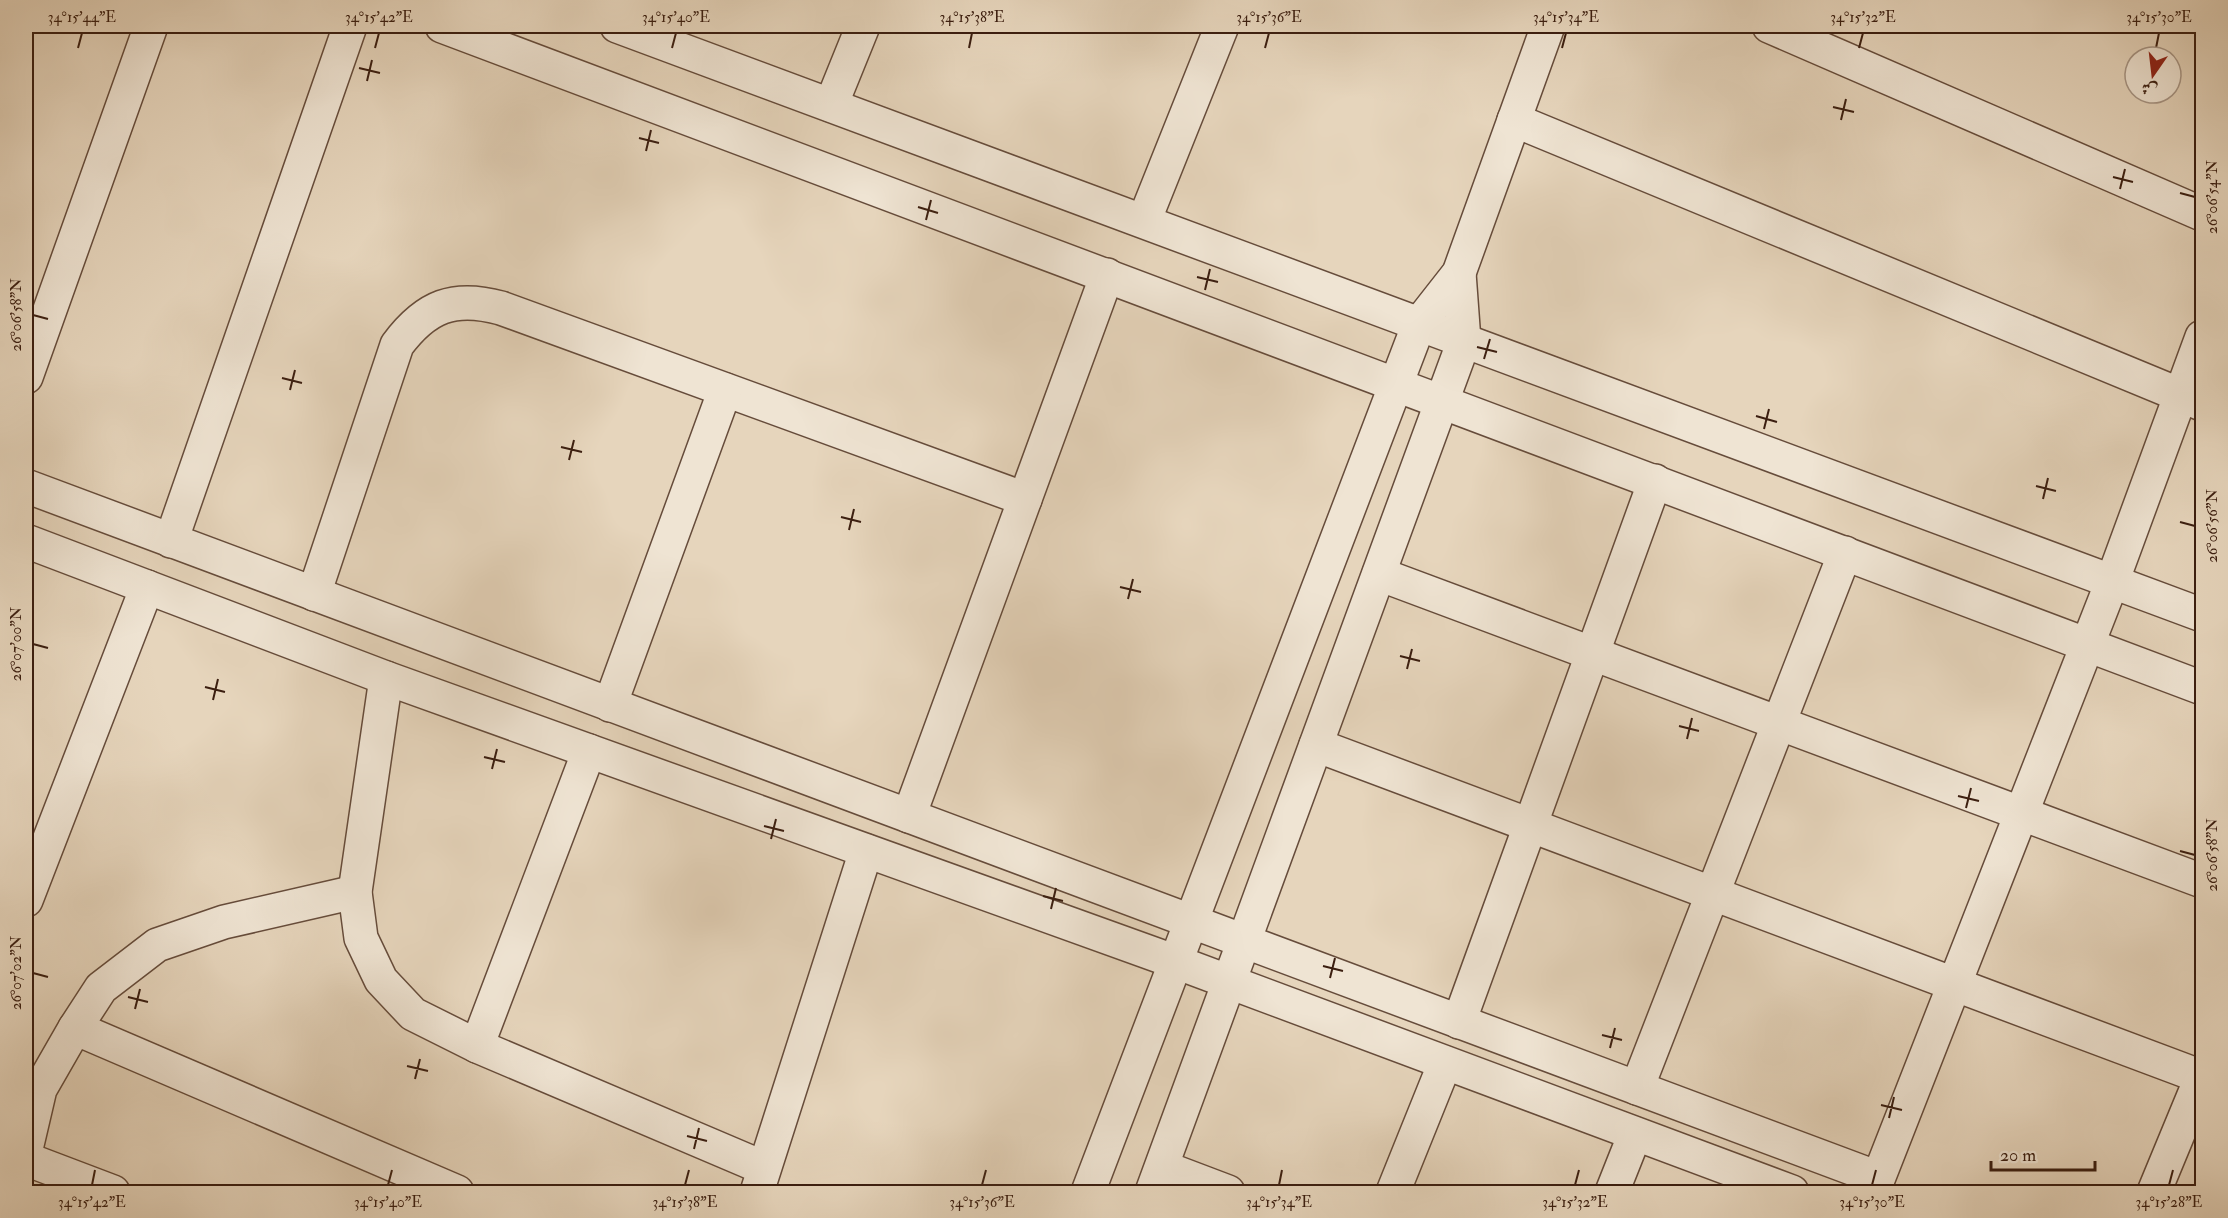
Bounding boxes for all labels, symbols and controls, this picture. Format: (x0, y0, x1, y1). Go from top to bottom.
text: 34°15'44"E (48, 8, 116, 27)
text: 34°15'42"E (345, 8, 413, 27)
text: 34°15'40"E (642, 8, 710, 27)
text: 34°15'38"E (940, 8, 1005, 27)
text: 34°15'36"E (1236, 8, 1302, 27)
text: 34°15'34"E (1533, 8, 1599, 27)
text: 34°15'32"E (1830, 8, 1896, 27)
text: 34°15'30"E (2126, 8, 2192, 27)
north arrow (2123, 45, 2183, 105)
text: ش (2139, 77, 2160, 100)
text: 26°06'54"N (2203, 160, 2222, 234)
text: 26°06'58"N (7, 278, 26, 352)
text: 26°06'56"N (2203, 489, 2222, 563)
text: 26°07'00"N (7, 606, 26, 681)
text: 26°06'58"N (2203, 818, 2222, 892)
text: 26°07'02"N (7, 935, 26, 1010)
scale bar (1991, 1134, 2094, 1172)
text: 20 m (2000, 1144, 2036, 1167)
text: 34°15'42"E (58, 1193, 126, 1212)
text: 34°15'40"E (354, 1193, 422, 1212)
text: 34°15'38"E (653, 1193, 718, 1212)
text: 34°15'36"E (949, 1193, 1015, 1212)
text: 34°15'34"E (1246, 1193, 1312, 1212)
text: 34°15'32"E (1542, 1193, 1608, 1212)
text: 34°15'30"E (1839, 1193, 1905, 1212)
text: 34°15'28"E (2136, 1193, 2203, 1212)

